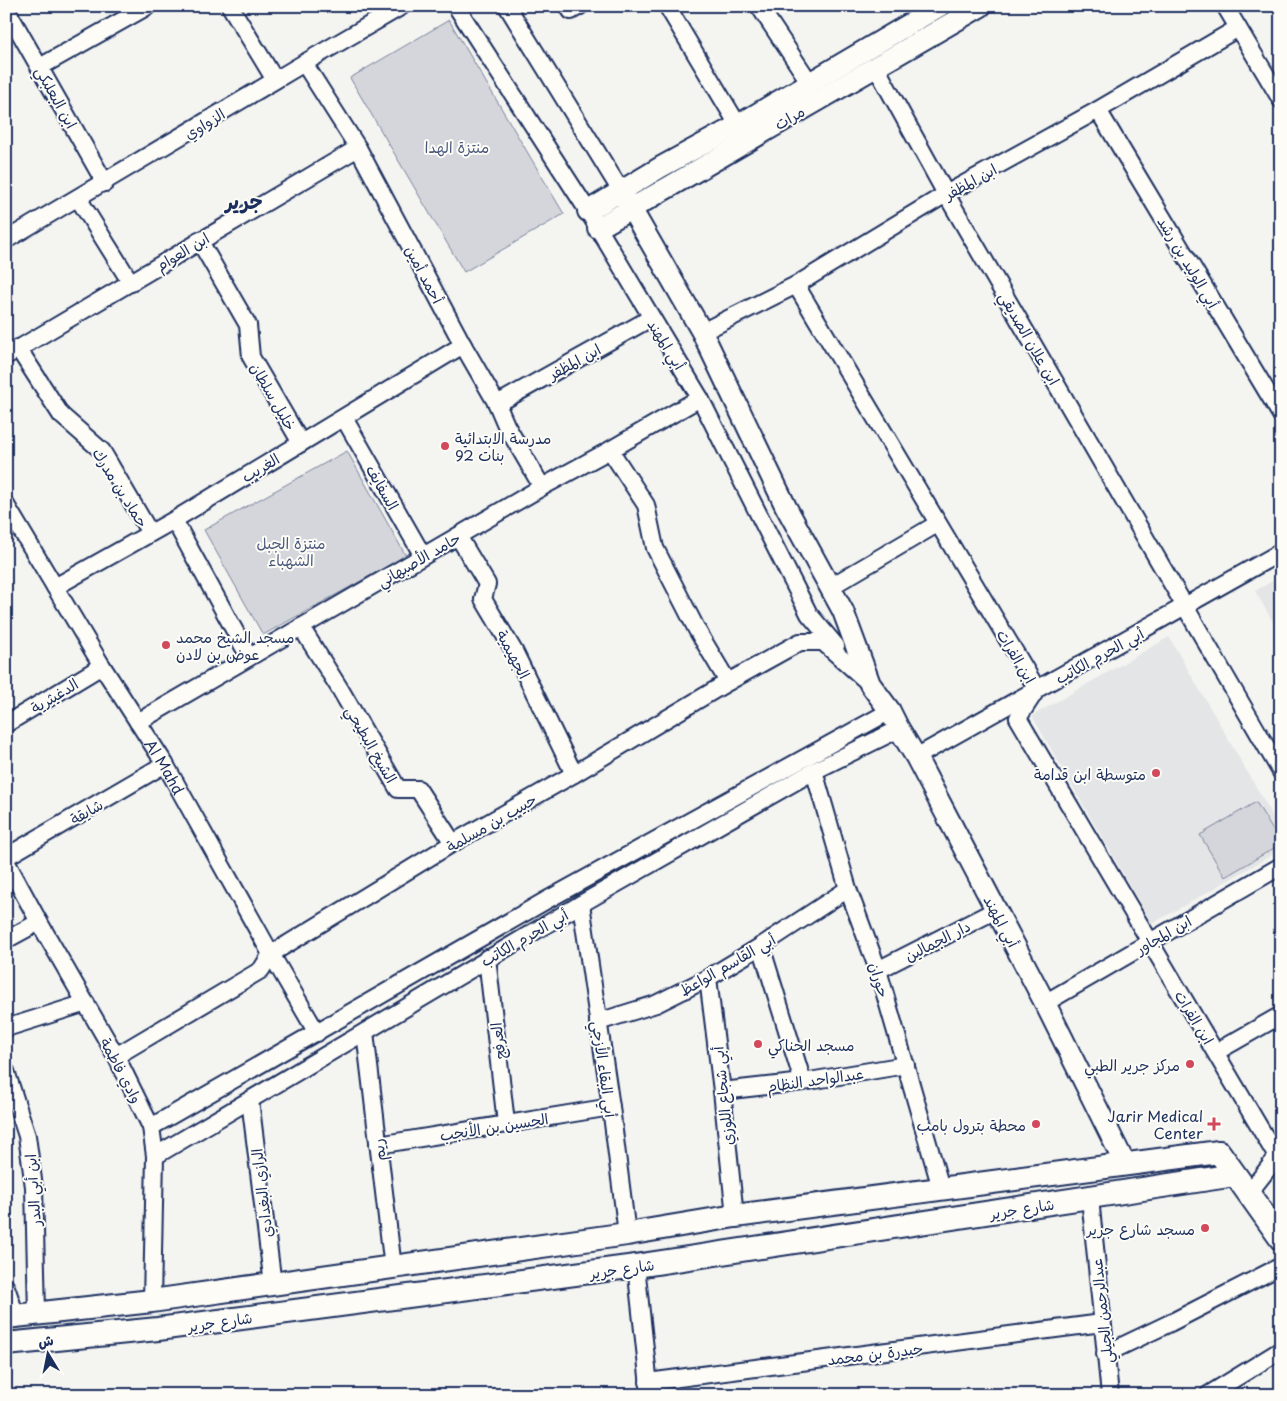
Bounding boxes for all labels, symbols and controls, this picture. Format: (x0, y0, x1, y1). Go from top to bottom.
street label: ابن البعلبكي (28, 62, 84, 134)
street label: مرات (769, 99, 809, 135)
street label: الزواوي (179, 102, 229, 145)
park label: منتزة الهدا (425, 135, 489, 158)
street label: ابن المظفر (938, 157, 1001, 206)
district label: جرير (223, 186, 263, 216)
street label: أبي الوليد بن رشد (1150, 212, 1226, 314)
street label: ابن العوام (151, 226, 214, 278)
street label: أحمد أمين (400, 241, 450, 308)
street label: ابن علان الصديقي (991, 287, 1066, 391)
street label: أبي المهند (640, 314, 692, 376)
street label: ابن المظفر (542, 337, 605, 386)
street label: خليل سلطان (245, 358, 303, 434)
place label: مدرسة الابتدائية 92 بنات (455, 426, 551, 466)
marker: مدرسة الابتدائية 92 بنات (439, 440, 451, 452)
street label: حماد بن مدرك (88, 443, 155, 531)
street label: الغريب (237, 447, 283, 487)
street label: السفايف (361, 460, 405, 514)
street label: حامد الأصبهاني (372, 526, 466, 595)
park label: منتزة الجبل الشهباء (256, 531, 326, 571)
street label: أبي الحرم الكاتب (1050, 621, 1149, 692)
street label: ابن الفرات (992, 624, 1042, 688)
place label: مسجد الشيخ محمد عوض بن لادن (176, 625, 294, 665)
street label: الجهيمية (491, 625, 537, 683)
marker: مسجد الشيخ محمد عوض بن لادن (160, 639, 172, 651)
street label: الدغيثرية (26, 672, 82, 718)
street label: الشيخ البطيحي (338, 701, 403, 789)
street label: Al Mahd (140, 734, 191, 798)
place label: متوسطة ابن قدامة (1034, 762, 1146, 785)
marker: متوسطة ابن قدامة (1150, 767, 1162, 779)
street label: حبيب بن مسلمة (442, 787, 540, 857)
street label: شايقة (65, 792, 107, 830)
street label: أبي المهند (976, 891, 1025, 953)
street label: أبي الحرم الكاتب (476, 902, 574, 974)
street label: ابن المجاور (1130, 909, 1195, 960)
street label: دار الجمالين (900, 914, 974, 966)
street label: أبي القاسم الواعظ (675, 927, 781, 1004)
street label: حوران (864, 959, 897, 1000)
street label: ابن الفرات (1170, 985, 1220, 1049)
street label: أبي البقاء الأزجي (584, 1019, 623, 1120)
street label: العرفج (483, 1021, 511, 1061)
street label: وادي فاطمة (94, 1033, 149, 1107)
place label: مسجد الحناكي (768, 1033, 855, 1059)
marker: مسجد الحناكي (752, 1038, 764, 1050)
street label: أبي شجاع اللوزي (705, 1045, 742, 1147)
place label: مركز جرير الطبي (1084, 1053, 1180, 1079)
marker: مركز جرير الطبي (1184, 1058, 1196, 1070)
street label: عبدالواحد النظام (765, 1061, 865, 1099)
place label: Jarir Medical Center (1108, 1104, 1203, 1144)
street label: الحسين بن الأنجب (438, 1106, 550, 1146)
place label: محطة بترول بامب (916, 1113, 1026, 1136)
marker: Jarir Medical Center (1207, 1117, 1221, 1131)
marker: محطة بترول بامب (1030, 1118, 1042, 1130)
street label: ريم (365, 1137, 393, 1163)
street label: الرازي البغدادي (244, 1147, 279, 1239)
street label: ابن أبي البدر (18, 1153, 49, 1228)
street label: شارع جرير (986, 1192, 1056, 1225)
place label: مسجد شارع جرير (1085, 1217, 1195, 1240)
marker: مسجد شارع جرير (1199, 1222, 1211, 1234)
street label: شارع جرير (586, 1252, 656, 1284)
street label: عبدالرحمن الجيلي (1084, 1257, 1121, 1365)
street label: شارع جرير (184, 1305, 254, 1337)
north arrow (22, 1328, 72, 1378)
text: ش (36, 1329, 55, 1352)
street label: حيدرة بن محمد (826, 1336, 924, 1370)

